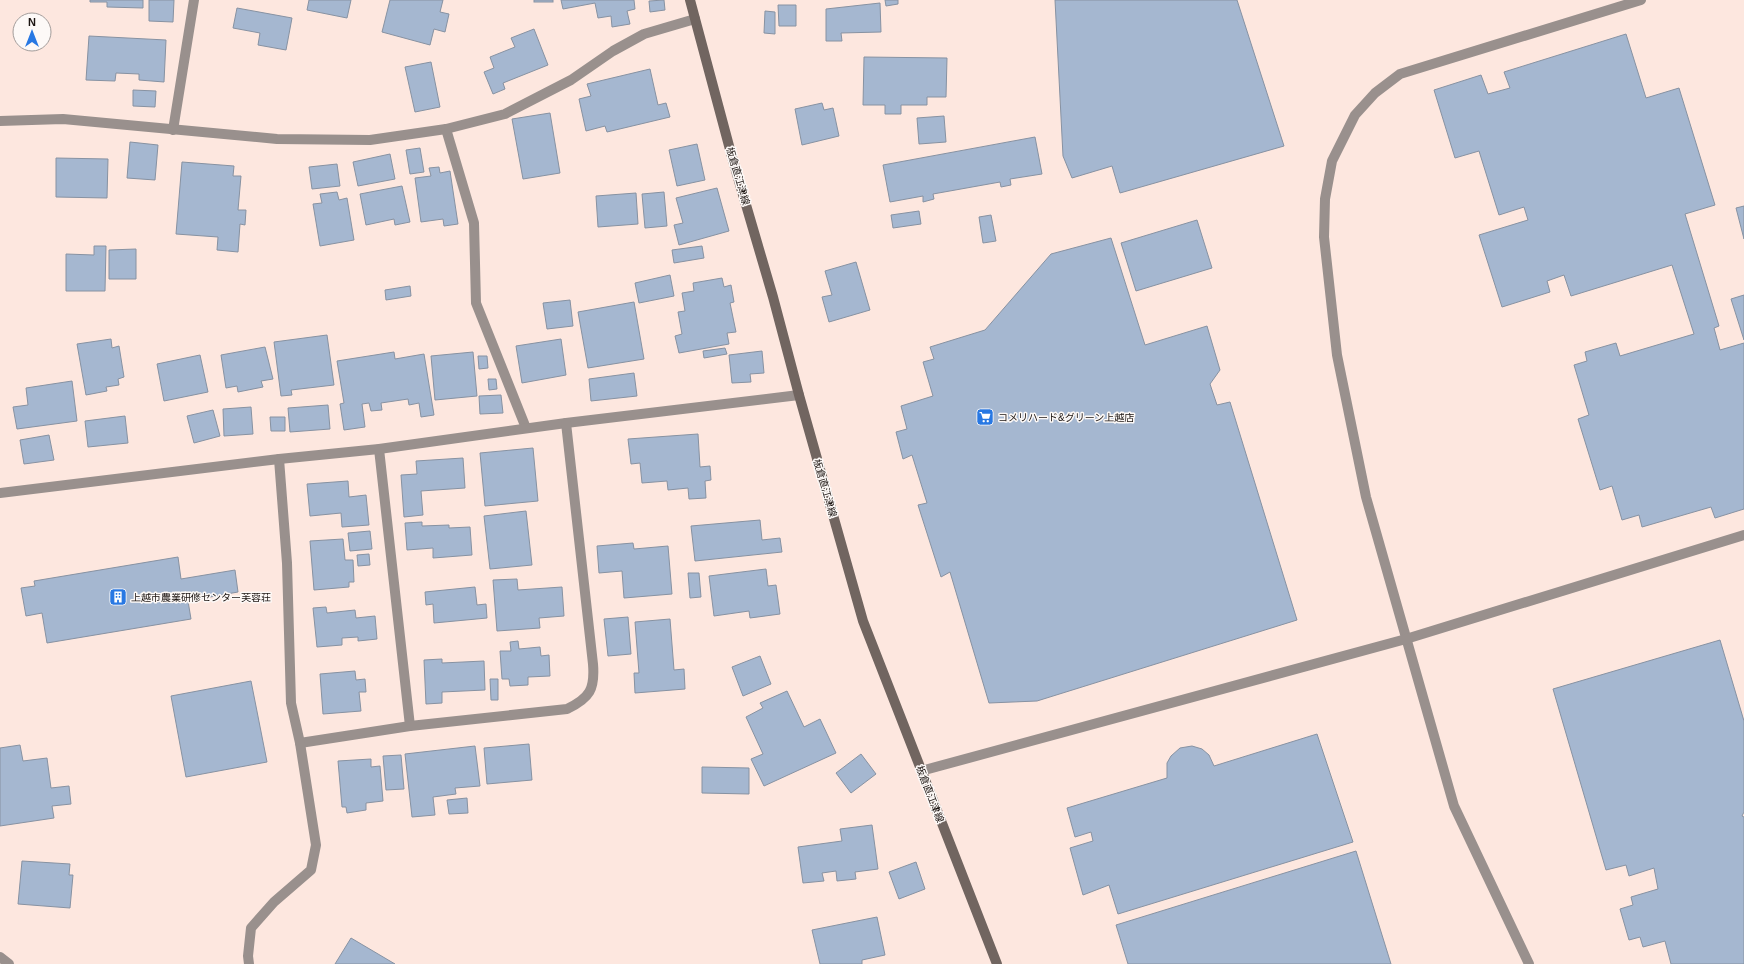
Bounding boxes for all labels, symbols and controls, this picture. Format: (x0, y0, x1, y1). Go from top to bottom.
north arrow (12, 12, 52, 52)
text: N (28, 16, 36, 28)
street label: 板倉直江津線 (724, 146, 752, 206)
supermarket icon: コメリハード&グリーン上越店 (975, 407, 995, 427)
place label: コメリハード&グリーン上越店 (998, 412, 1134, 423)
street label: 板倉直江津線 (811, 458, 839, 518)
building icon: 上越市農業研修センター芙蓉荘 (108, 587, 128, 607)
place label: 上越市農業研修センター芙蓉荘 (131, 592, 271, 603)
street label: 板倉直江津線 (914, 764, 946, 824)

